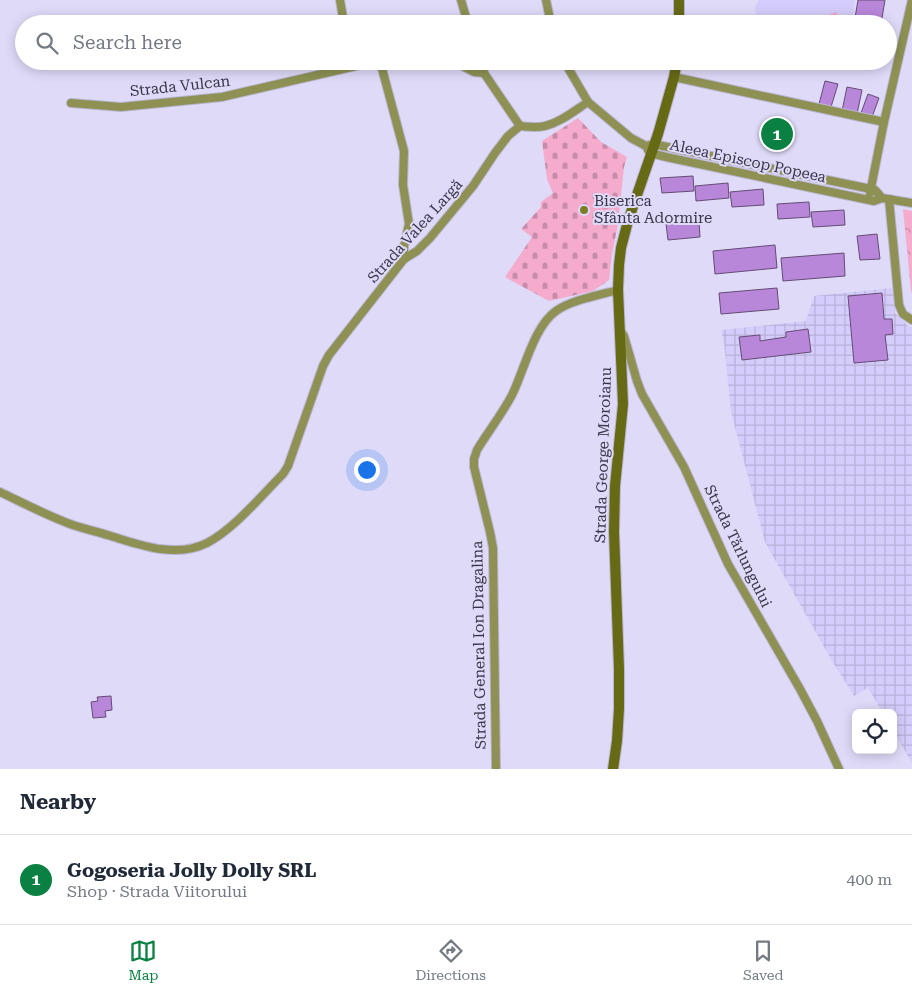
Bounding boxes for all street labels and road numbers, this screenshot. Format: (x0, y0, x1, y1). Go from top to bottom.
street label: Strada Vulcan (129, 72, 231, 100)
street label: Aleea Episcop Popeea (668, 136, 828, 186)
street label: Strada Valea Largă (364, 176, 466, 286)
street label: Strada George Moroianu (591, 366, 615, 543)
street label: Strada Tărlungului (701, 482, 776, 610)
street label: Strada General Ion Dragalina (468, 541, 490, 749)

